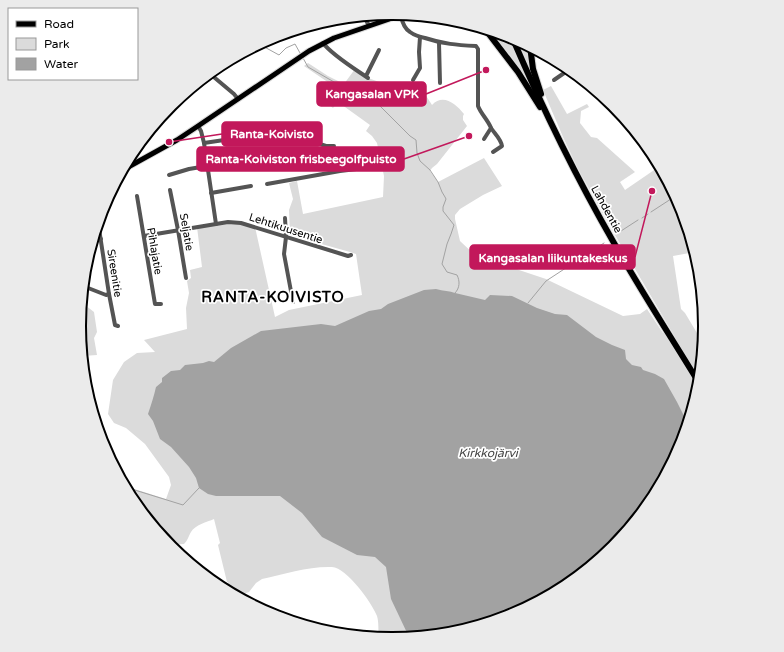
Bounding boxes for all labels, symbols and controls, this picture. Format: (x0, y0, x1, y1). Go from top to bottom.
legend (8, 8, 138, 80)
text: Road (44, 17, 74, 31)
text: Park (44, 37, 70, 51)
text: Water (44, 57, 79, 71)
callout: Kangasalan VPK (317, 82, 426, 106)
text: Kangasalan VPK (325, 87, 419, 102)
callout: Ranta-Koivisto (222, 122, 322, 146)
text: Ranta-Koivisto (230, 127, 314, 141)
callout: Ranta-Koiviston frisbeegolfpuisto (197, 147, 404, 171)
text: Ranta-Koiviston frisbeegolfpuisto (205, 152, 397, 167)
street label: Lahdentie (588, 183, 625, 235)
street label: Lehtikuusentie (247, 210, 324, 247)
street label: Seljatie (177, 212, 196, 252)
street label: Pihlajatie (144, 226, 165, 276)
callout: Kangasalan liikuntakeskus (470, 245, 635, 269)
street label: Sireenitie (104, 248, 125, 298)
text: Kangasalan liikuntakeskus (479, 251, 628, 266)
district label: RANTA-KOIVISTO (201, 288, 345, 306)
water label: Kirkkojärvi (458, 446, 520, 460)

